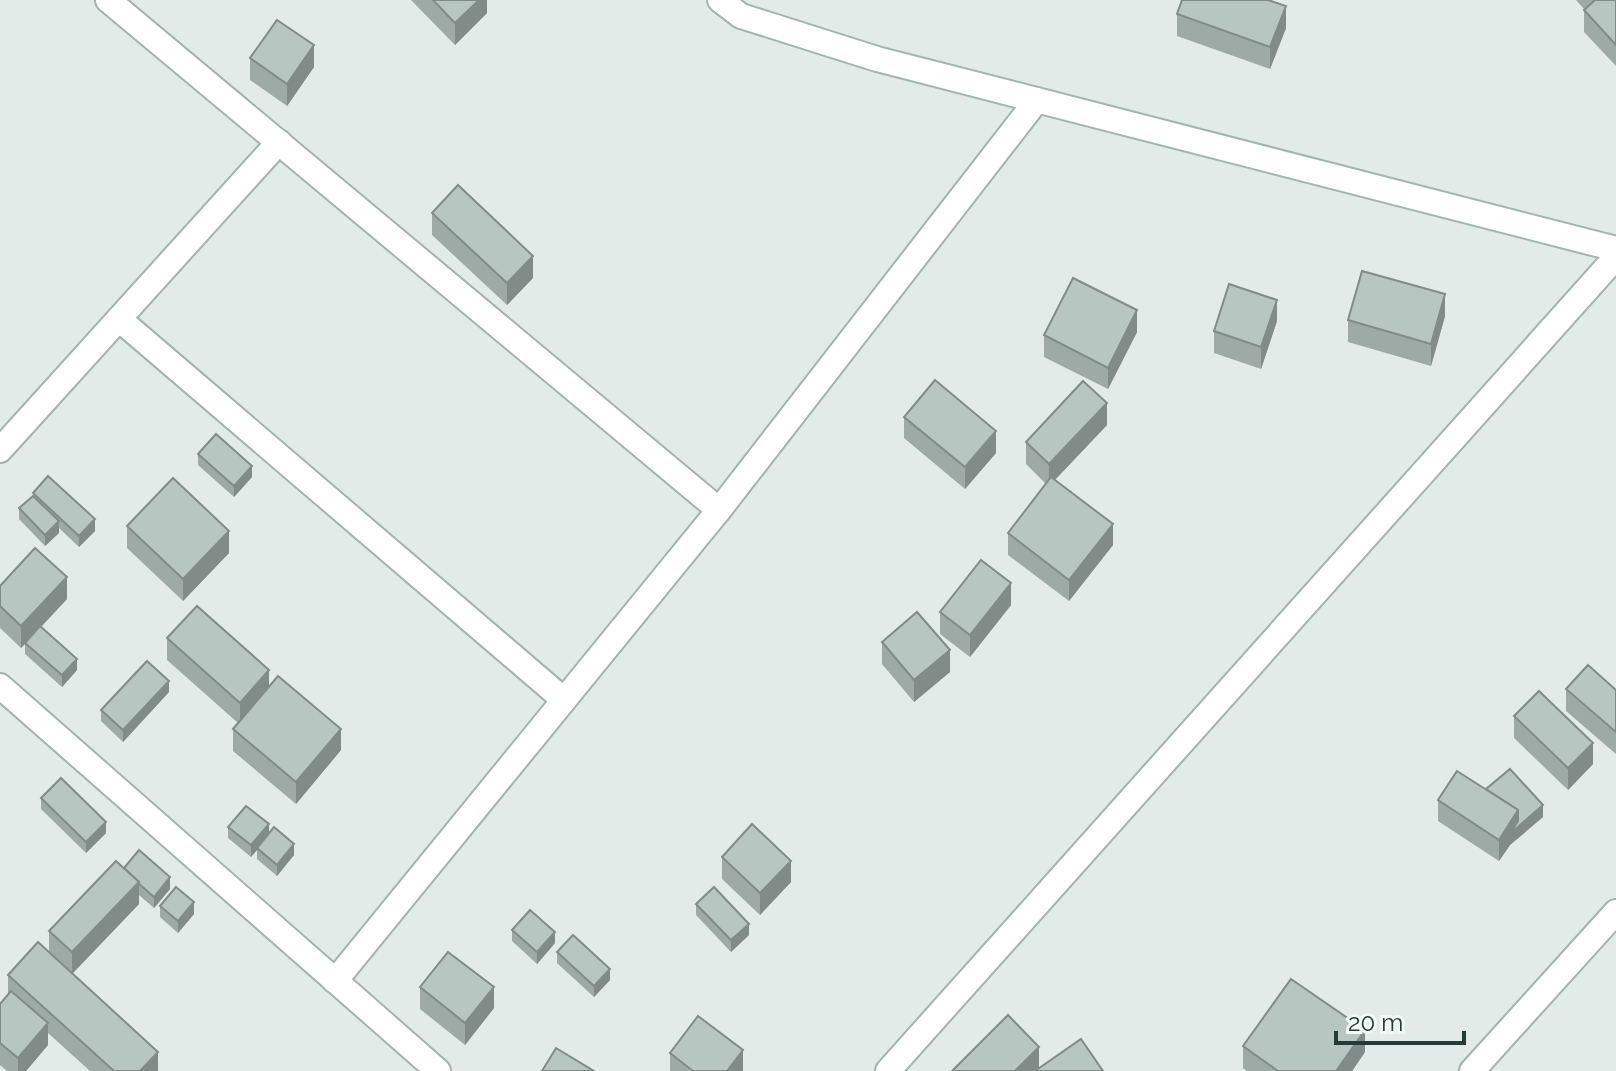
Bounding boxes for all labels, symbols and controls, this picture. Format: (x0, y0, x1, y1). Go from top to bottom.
scale bar (1336, 995, 1464, 1045)
text: 20 m (1348, 1008, 1403, 1037)

